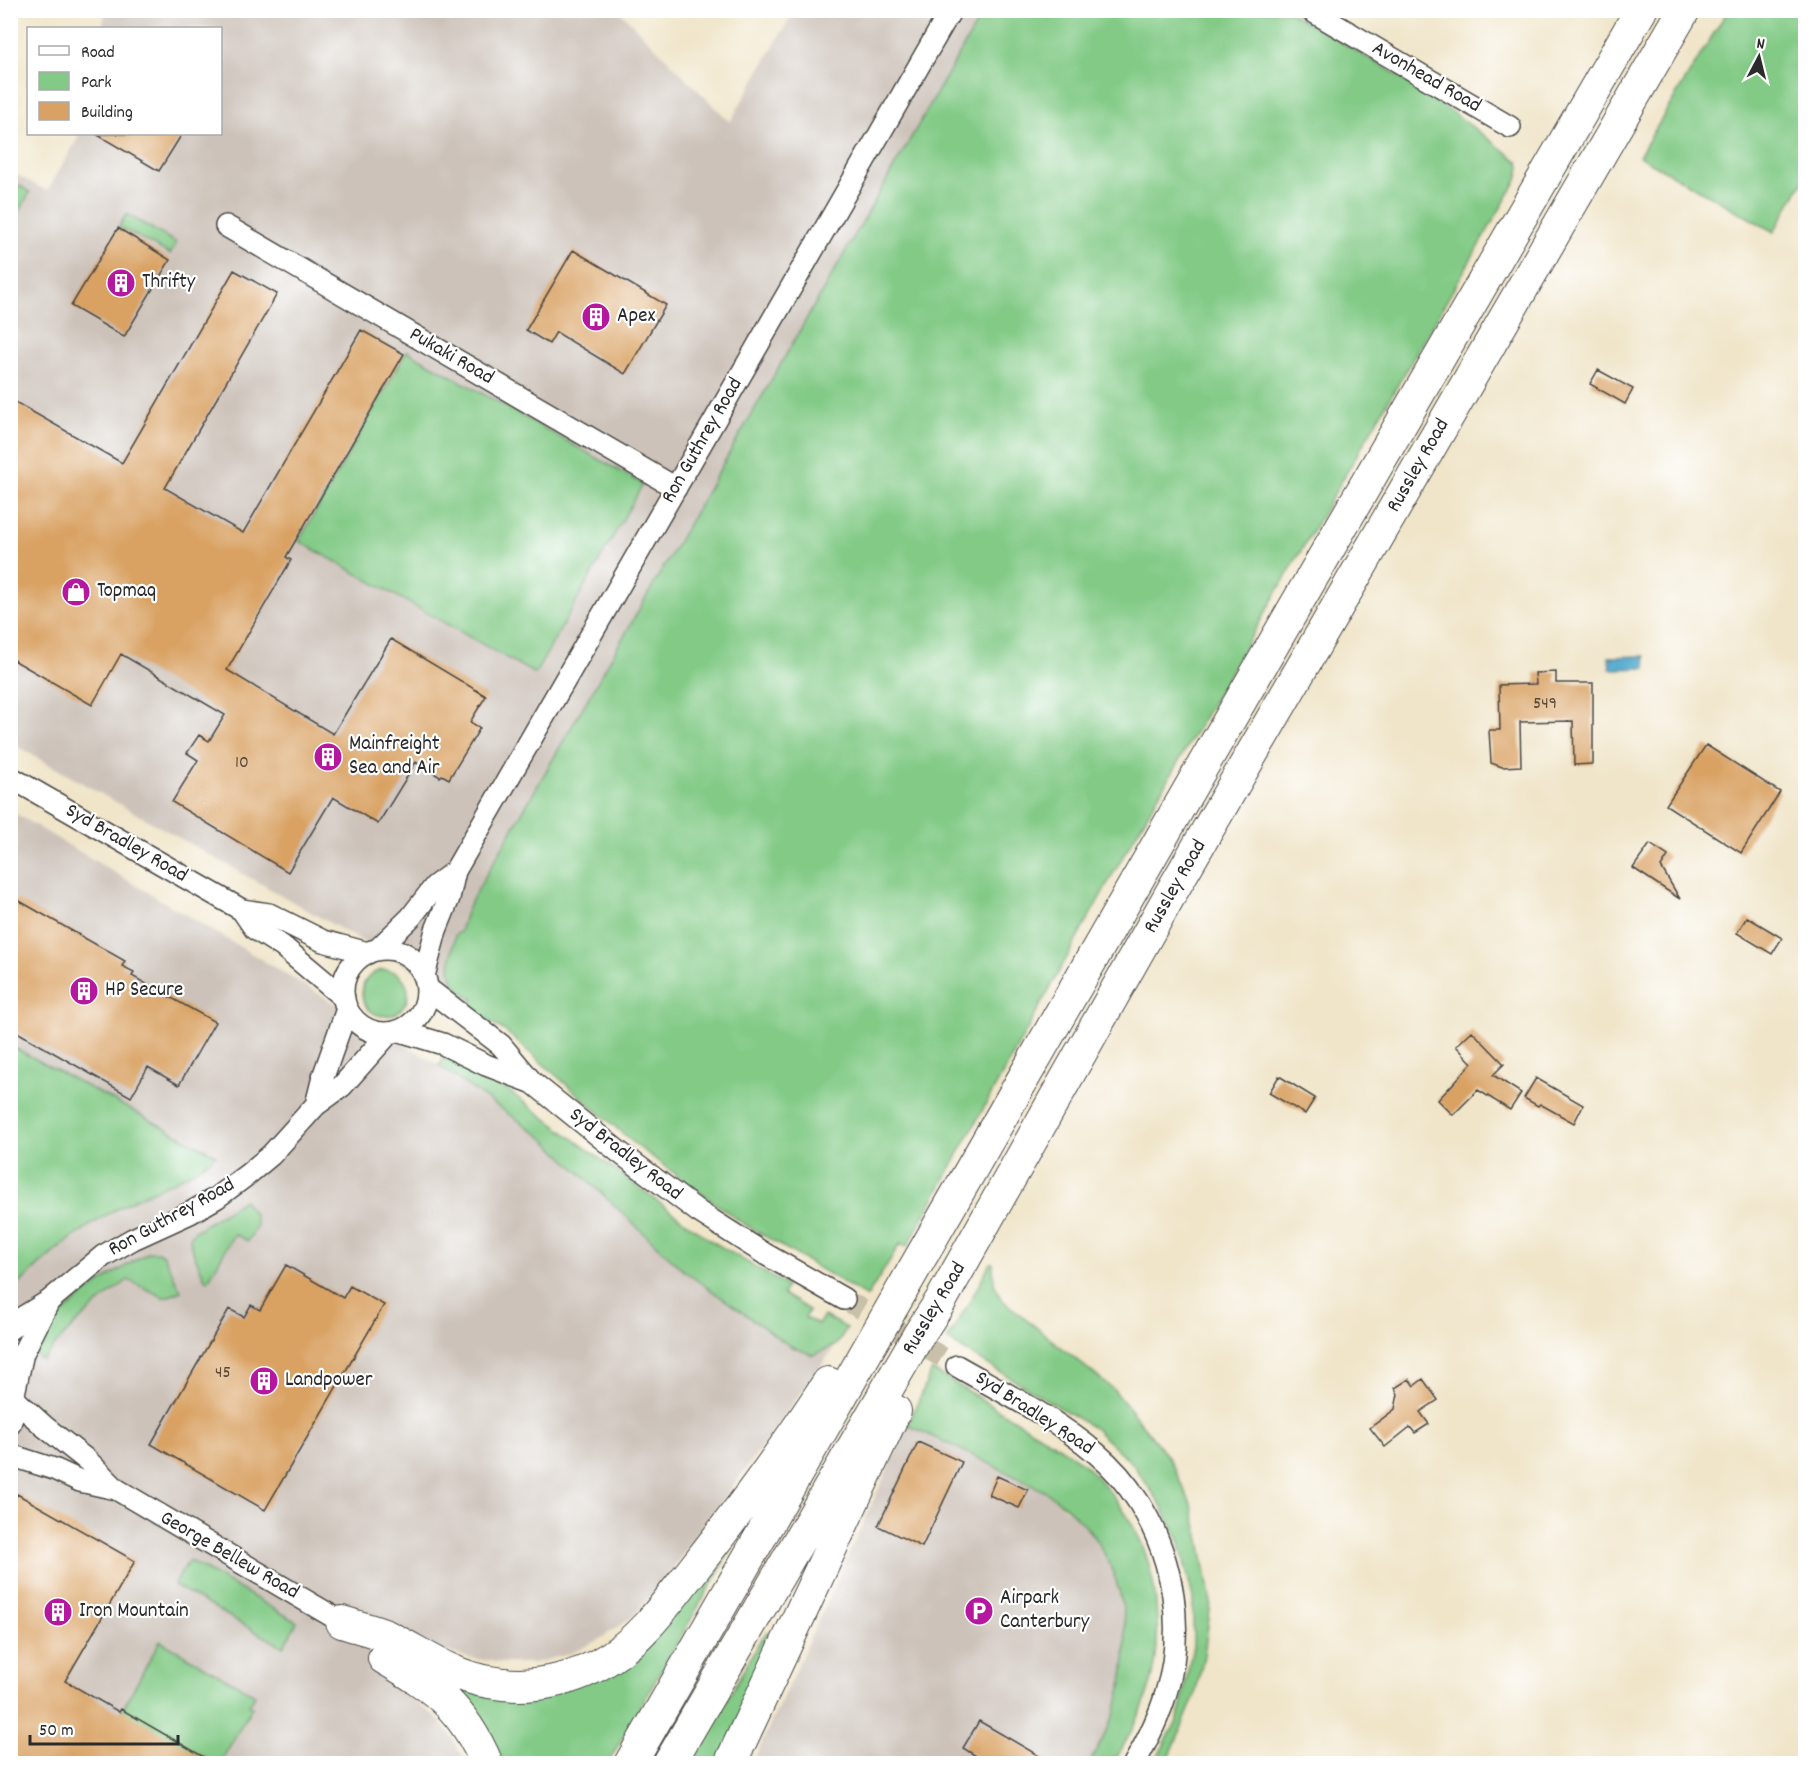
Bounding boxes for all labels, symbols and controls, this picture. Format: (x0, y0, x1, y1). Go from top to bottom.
legend (27, 27, 222, 135)
north arrow (1729, 27, 1789, 87)
text: N (1755, 33, 1766, 57)
street label: Avonhead Road (1366, 35, 1486, 121)
text: Road (81, 41, 115, 66)
text: Park (81, 71, 112, 96)
text: Building (81, 101, 133, 126)
building icon: Thrifty (105, 267, 137, 299)
place label: Thrifty (142, 268, 196, 298)
building icon: Apex (580, 301, 612, 333)
place label: Apex (617, 302, 655, 332)
street label: Pukaki Road (403, 321, 499, 393)
street label: Ron Guthrey Road (655, 373, 751, 509)
street label: Russley Road (1380, 414, 1458, 518)
shop icon: Topmaq (60, 576, 92, 608)
place label: Topmaq (97, 577, 156, 607)
house number: 549 (1533, 692, 1557, 717)
place label: Mainfreight Sea and Air (349, 730, 440, 784)
building icon: Mainfreight Sea and Air (312, 741, 344, 773)
house number: 10 (235, 751, 249, 776)
street label: Syd Bradley Road (59, 797, 193, 891)
street label: Russley Road (1137, 835, 1215, 939)
building icon: HP Secure (68, 975, 100, 1007)
place label: HP Secure (105, 976, 183, 1006)
street label: Syd Bradley Road (562, 1101, 688, 1209)
street label: Ron Guthrey Road (103, 1171, 241, 1265)
street label: Russley Road (895, 1257, 975, 1361)
house number: 45 (215, 1361, 231, 1386)
street label: Syd Bradley Road (969, 1364, 1099, 1464)
building icon: Landpower (248, 1365, 280, 1397)
place label: Landpower (285, 1366, 373, 1396)
street label: George Bellew Road (154, 1504, 304, 1608)
place label: Airpark Canterbury (1000, 1584, 1090, 1638)
parking icon: Airpark Canterbury (963, 1595, 995, 1627)
building icon: Iron Mountain (42, 1596, 74, 1628)
place label: Iron Mountain (79, 1597, 189, 1627)
scale bar (30, 1708, 178, 1746)
text: 50 m (39, 1719, 74, 1744)

